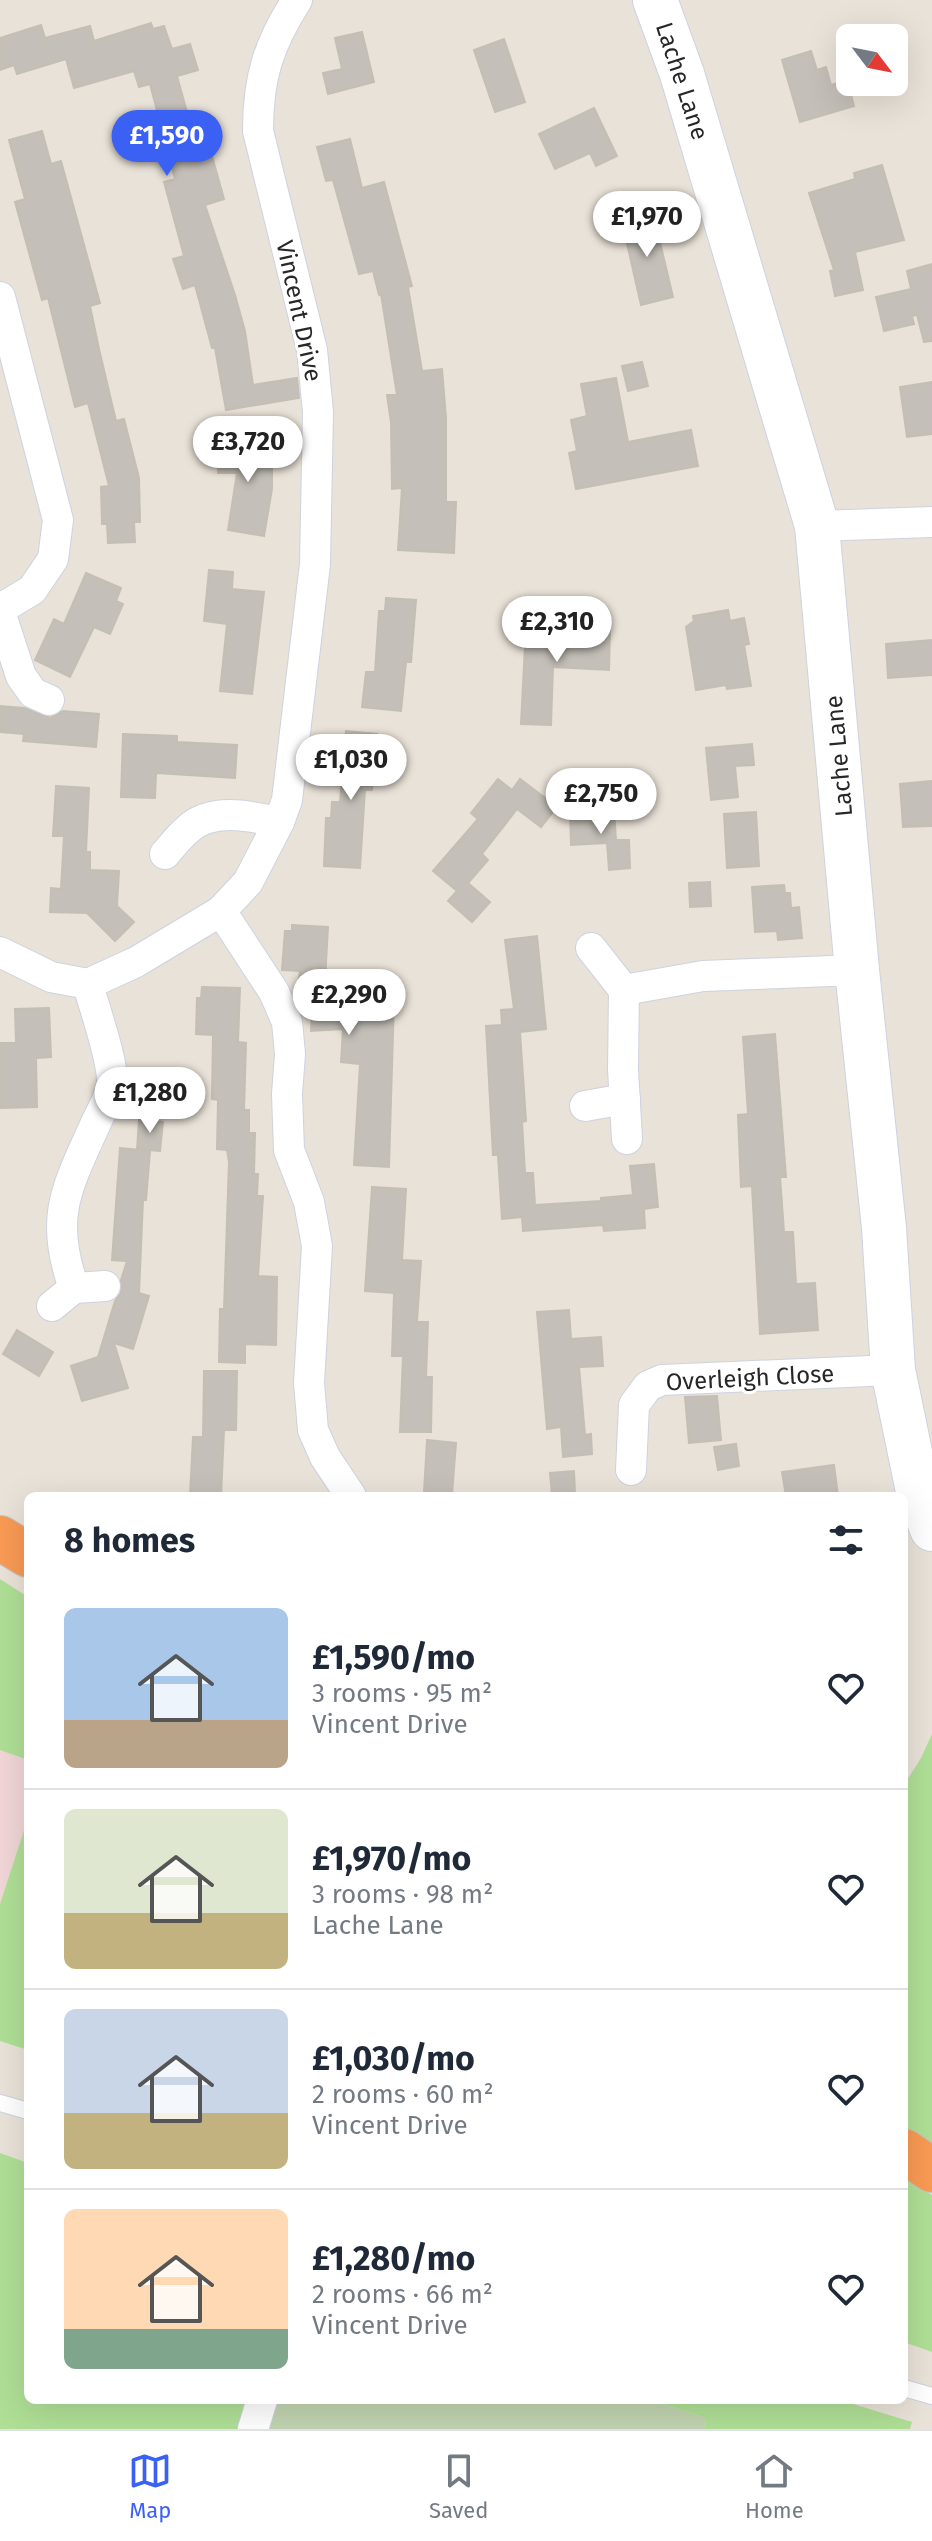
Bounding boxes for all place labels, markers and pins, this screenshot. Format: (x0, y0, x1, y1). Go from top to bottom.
pin: £1,590 (102, 110, 232, 178)
pin: £1,970 (582, 191, 712, 259)
pin: £3,720 (183, 416, 313, 484)
pin: £2,310 (492, 596, 622, 664)
pin: £1,030 (286, 734, 416, 802)
pin: £2,750 (536, 768, 666, 836)
pin: £2,290 (284, 969, 414, 1037)
pin: £1,280 (85, 1067, 215, 1135)

